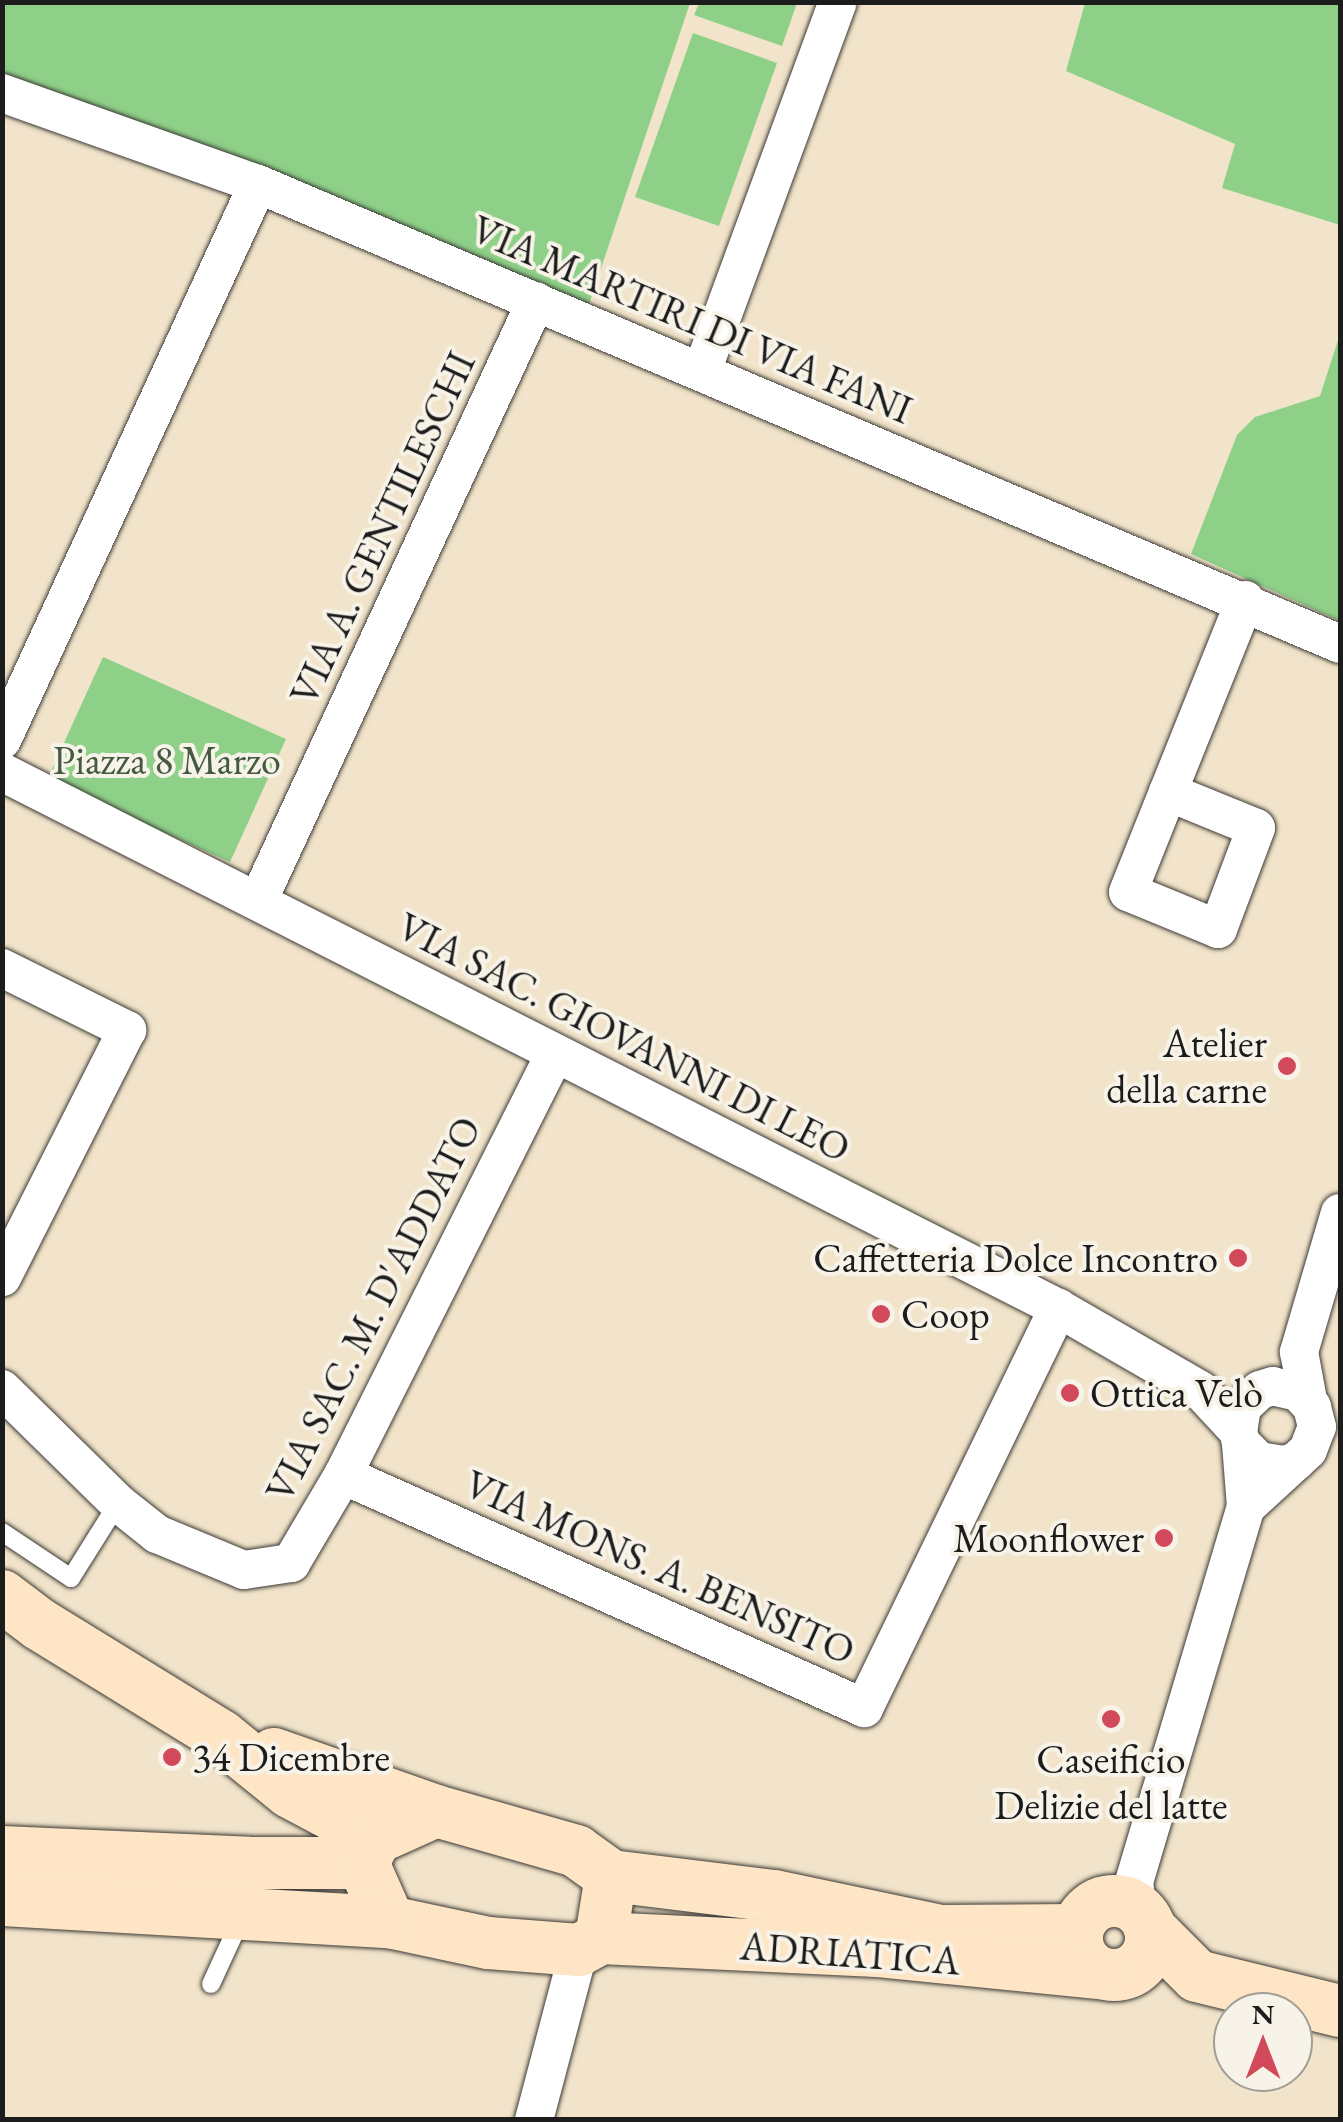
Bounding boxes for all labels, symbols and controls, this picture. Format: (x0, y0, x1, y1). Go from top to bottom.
street label: VIA MARTIRI DI VIA FANI (465, 204, 919, 434)
street label: VIA A. GENTILESCHI (279, 344, 485, 712)
park label: Piazza 8 Marzo (53, 736, 281, 784)
street label: VIA SAC. GIOVANNI DI LEO (390, 902, 858, 1172)
place label: Atelier della carne (1106, 1019, 1267, 1113)
marker: Atelier della carne (1276, 1055, 1298, 1077)
street label: VIA SAC. M. D'ADDATO (255, 1109, 491, 1509)
place label: Caffetteria Dolce Incontro (813, 1234, 1218, 1282)
marker: Caffetteria Dolce Incontro (1227, 1247, 1249, 1269)
place label: Coop (901, 1290, 990, 1338)
marker: Coop (870, 1303, 892, 1325)
place label: Ottica Velò (1090, 1369, 1263, 1417)
marker: Ottica Velò (1059, 1382, 1081, 1404)
street label: VIA MONS. A. BENSITO (458, 1459, 862, 1675)
place label: Moonflower (953, 1514, 1144, 1562)
marker: Moonflower (1153, 1527, 1175, 1549)
marker: Caseificio Delizie del latte (1100, 1708, 1122, 1730)
place label: 34 Dicembre (192, 1733, 390, 1781)
place label: Caseificio Delizie del latte (994, 1735, 1228, 1829)
marker: 34 Dicembre (161, 1746, 183, 1768)
street label: ADRIATICA (738, 1921, 962, 1985)
north arrow (1213, 1992, 1313, 2092)
text: N (1252, 1996, 1274, 2032)

